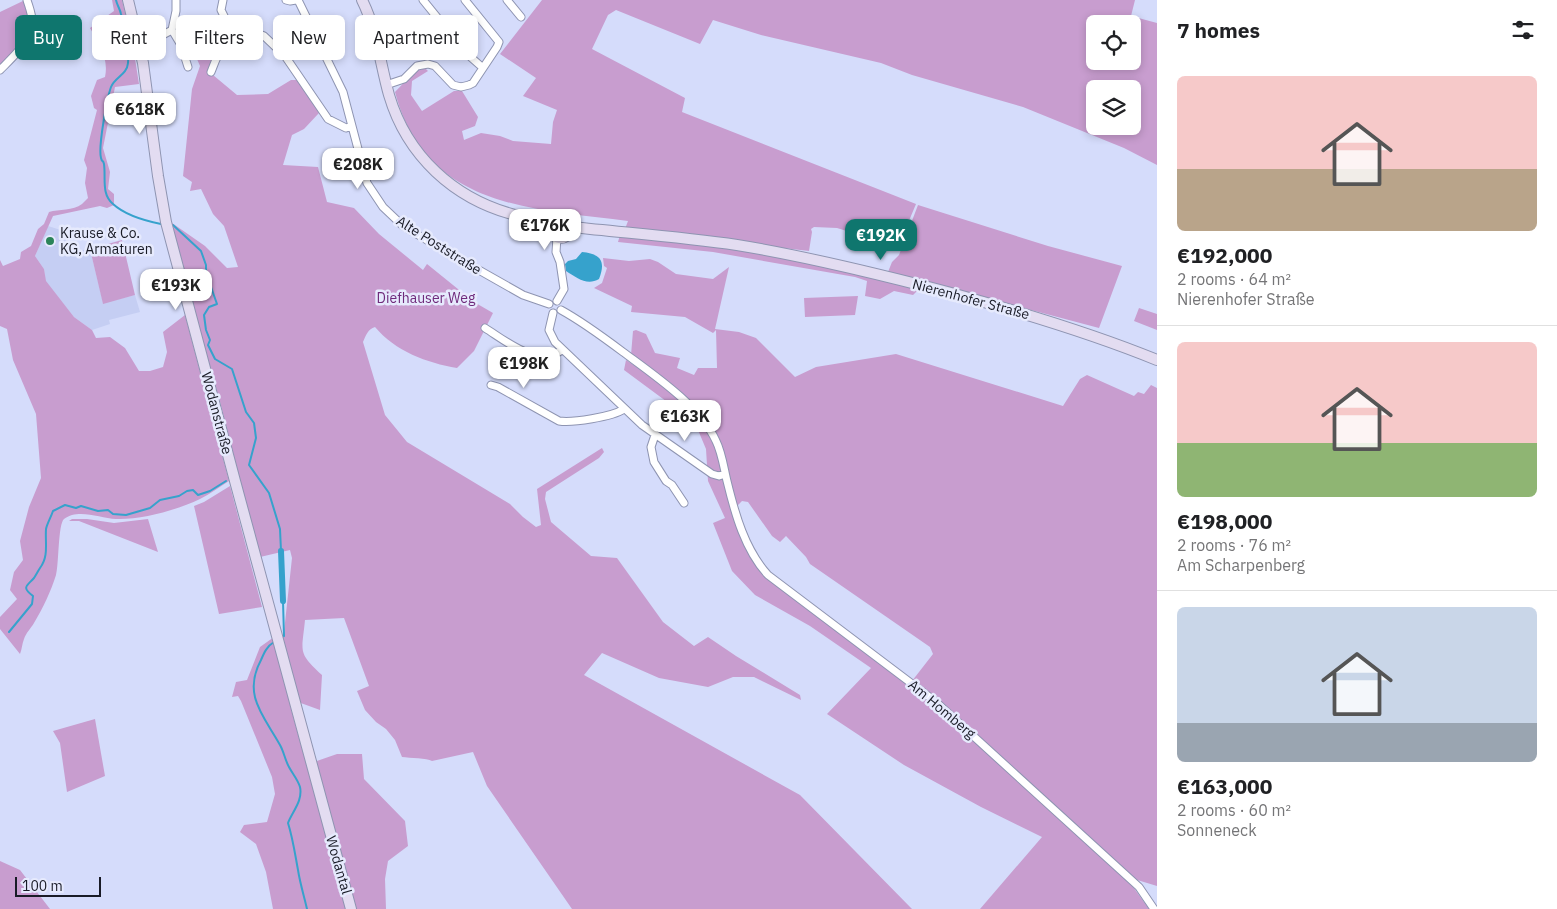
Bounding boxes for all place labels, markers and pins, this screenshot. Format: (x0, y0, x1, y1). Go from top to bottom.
pin: €618K (105, 92, 175, 135)
pin: €208K (323, 148, 393, 190)
pin: €176K (510, 208, 580, 251)
pin: €192K (846, 218, 916, 261)
place label: Krause & Co. KG, Armaturen (60, 224, 153, 258)
marker: Krause & Co. KG, Armaturen (44, 235, 56, 247)
pin: €193K (141, 268, 211, 311)
pin: €198K (489, 346, 559, 389)
pin: €163K (650, 400, 720, 442)

